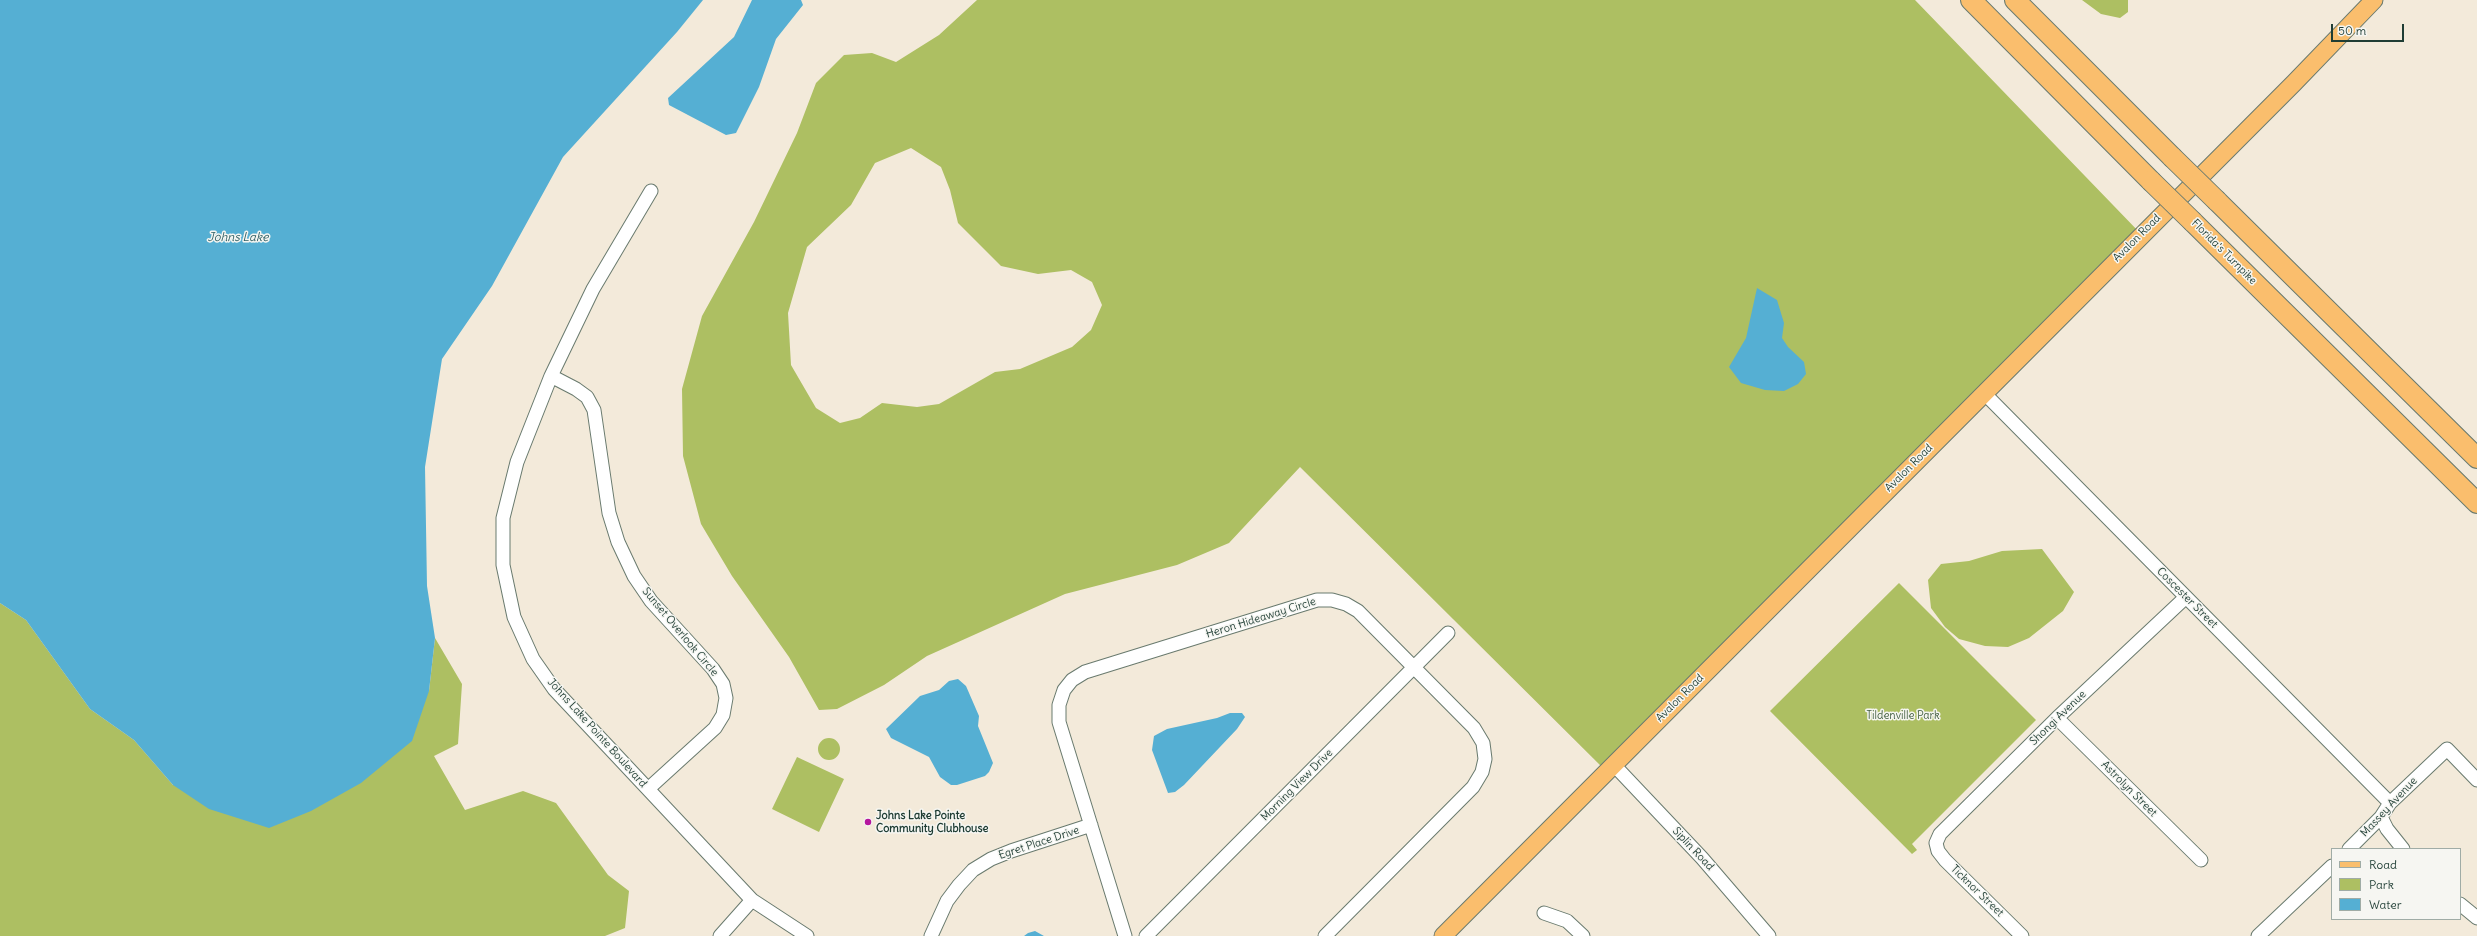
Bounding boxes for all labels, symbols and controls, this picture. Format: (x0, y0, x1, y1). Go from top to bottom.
scale bar (2333, 16, 2406, 42)
text: 50 m (2338, 23, 2366, 38)
street label: Avalon Road (2110, 211, 2164, 265)
street label: Florida's Turnpike (2189, 217, 2259, 287)
water label: Johns Lake (208, 231, 268, 245)
street label: Avalon Road (1882, 441, 1936, 495)
street label: Coscester Street (2154, 565, 2220, 631)
street label: Sunset Overlook Circle (639, 585, 721, 679)
street label: Heron Hideaway Circle (1205, 595, 1317, 641)
street label: Avalon Road (1653, 671, 1707, 725)
street label: Johns Lake Pointe Boulevard (544, 676, 650, 790)
street label: Shongi Avenue (2027, 688, 2089, 748)
park label: Tildenville Park (1866, 709, 1940, 723)
street label: Morning View Drive (1258, 746, 1336, 824)
street label: Astrolyn Street (2098, 758, 2160, 820)
street label: Massey Avenue (2358, 774, 2420, 840)
place label: Johns Lake Pointe Community Clubhouse (876, 809, 988, 835)
marker: Johns Lake Pointe Community Clubhouse (863, 817, 873, 827)
street label: Egret Place Drive (997, 824, 1081, 862)
street label: Siplin Road (1670, 825, 1716, 873)
legend (2331, 848, 2461, 920)
text: Road (2369, 857, 2397, 872)
street label: Ticknor Street (1948, 862, 2006, 920)
text: Park (2369, 877, 2394, 892)
text: Water (2369, 897, 2402, 912)

